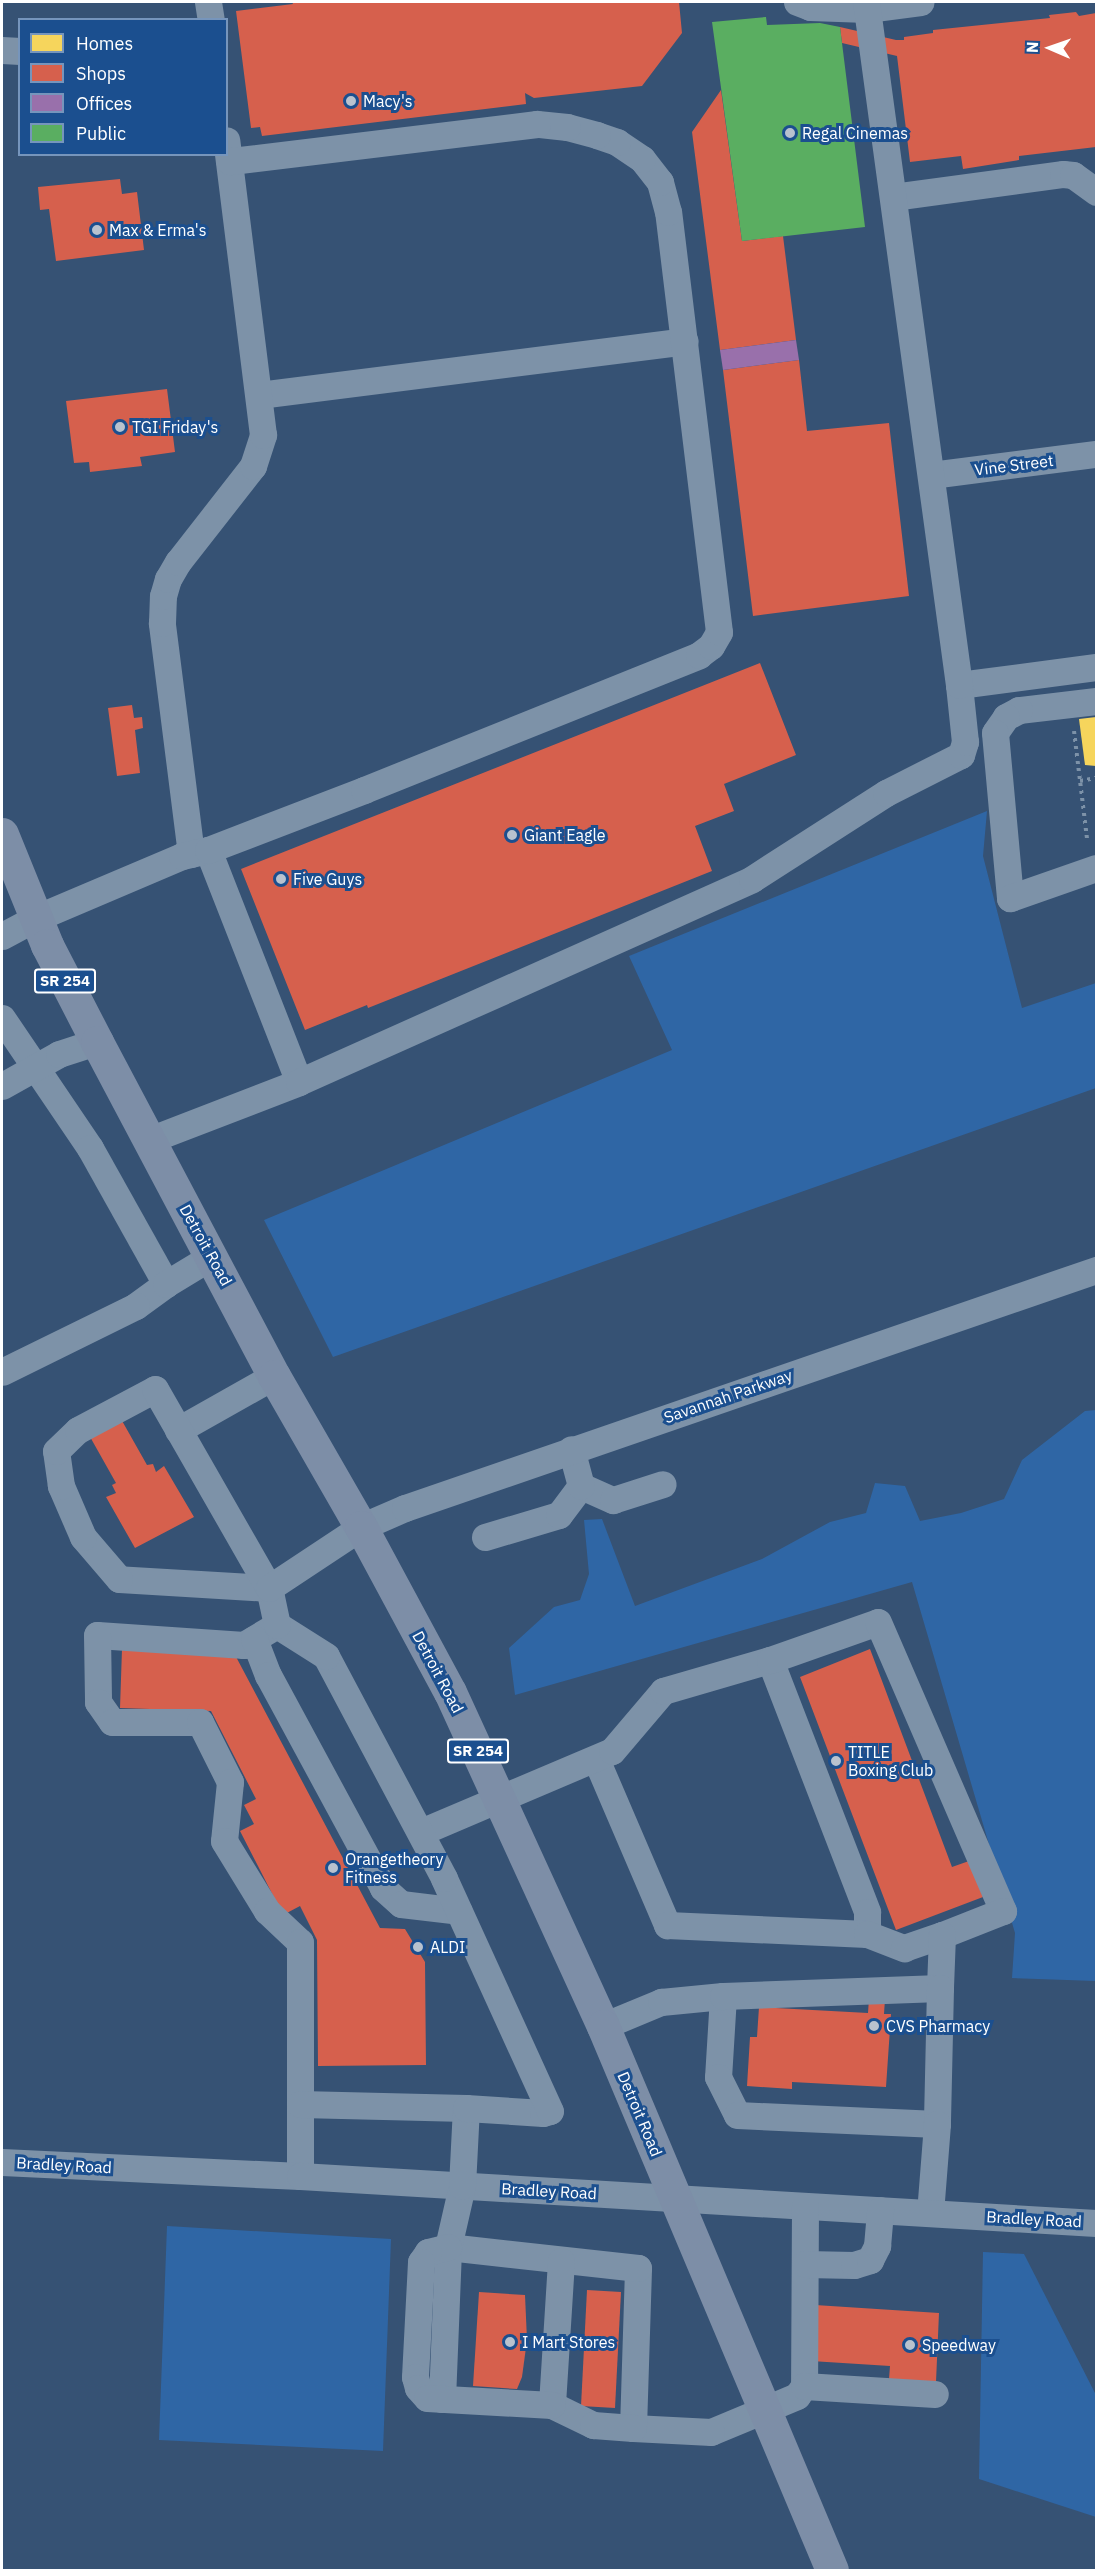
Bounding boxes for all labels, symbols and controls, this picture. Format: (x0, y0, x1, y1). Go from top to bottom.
legend (18, 18, 228, 156)
north arrow (1020, 18, 1080, 78)
text: Homes (76, 32, 133, 55)
text: N (1022, 41, 1042, 54)
text: Shops (76, 62, 126, 85)
place label: Macy's (363, 91, 413, 111)
text: Offices (76, 92, 132, 115)
marker: Macy's (344, 94, 358, 108)
text: Public (76, 122, 126, 145)
place label: Regal Cinemas (802, 123, 908, 143)
marker: Regal Cinemas (783, 126, 797, 140)
place label: Max & Erma's (109, 220, 206, 240)
marker: Max & Erma's (90, 223, 104, 237)
place label: TGI Friday's (132, 417, 218, 437)
marker: TGI Friday's (113, 420, 127, 434)
street label: Vine Street (973, 451, 1055, 479)
place label: Giant Eagle (524, 825, 606, 845)
marker: Giant Eagle (505, 828, 519, 842)
place label: Five Guys (293, 869, 362, 889)
marker: Five Guys (274, 872, 288, 886)
road number: SR 254 (34, 969, 97, 993)
street label: Detroit Road (176, 1201, 236, 1289)
street label: Savannah Parkway (661, 1365, 795, 1427)
street label: Detroit Road (408, 1628, 468, 1716)
road number: SR 254 (446, 1739, 510, 1763)
place label: TITLE Boxing Club (848, 1742, 933, 1780)
marker: TITLE Boxing Club (829, 1754, 843, 1768)
place label: Orangetheory Fitness (345, 1849, 443, 1887)
marker: Orangetheory Fitness (326, 1861, 340, 1875)
place label: ALDI (430, 1937, 465, 1957)
marker: ALDI (411, 1940, 425, 1954)
place label: CVS Pharmacy (886, 2016, 990, 2036)
marker: CVS Pharmacy (867, 2019, 881, 2033)
street label: Detroit Road (614, 2069, 666, 2159)
street label: Bradley Road (16, 2153, 112, 2177)
street label: Bradley Road (501, 2179, 597, 2203)
street label: Bradley Road (986, 2207, 1082, 2231)
place label: I Mart Stores (522, 2332, 615, 2352)
marker: I Mart Stores (503, 2335, 517, 2349)
place label: Speedway (922, 2335, 996, 2355)
marker: Speedway (903, 2338, 917, 2352)

